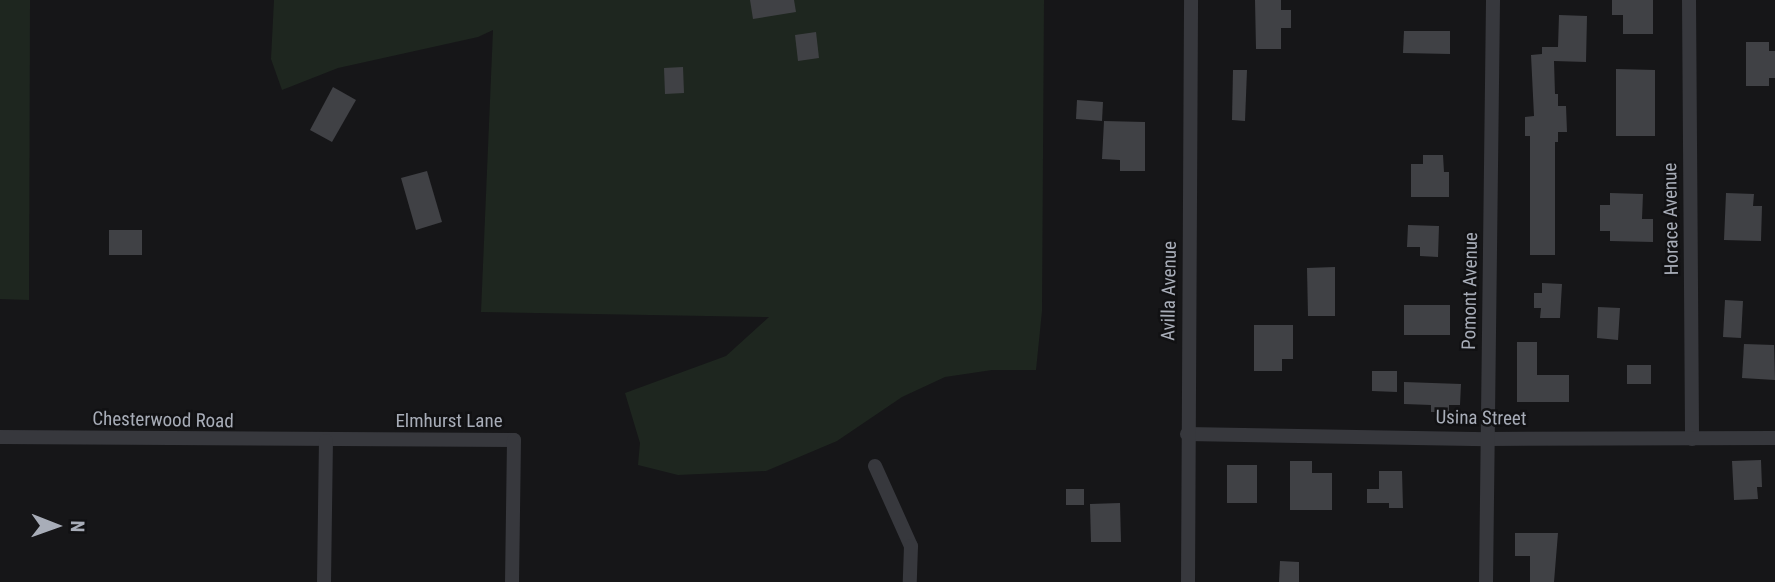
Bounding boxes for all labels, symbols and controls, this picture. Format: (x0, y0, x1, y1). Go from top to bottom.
street label: Horace Avenue (1659, 163, 1683, 275)
street label: Pomont Avenue (1458, 232, 1482, 350)
street label: Avilla Avenue (1157, 241, 1181, 341)
street label: Usina Street (1435, 406, 1527, 430)
street label: Chesterwood Road (92, 407, 234, 433)
street label: Elmhurst Lane (395, 410, 503, 432)
north arrow (21, 491, 91, 561)
text: N (66, 520, 89, 532)

